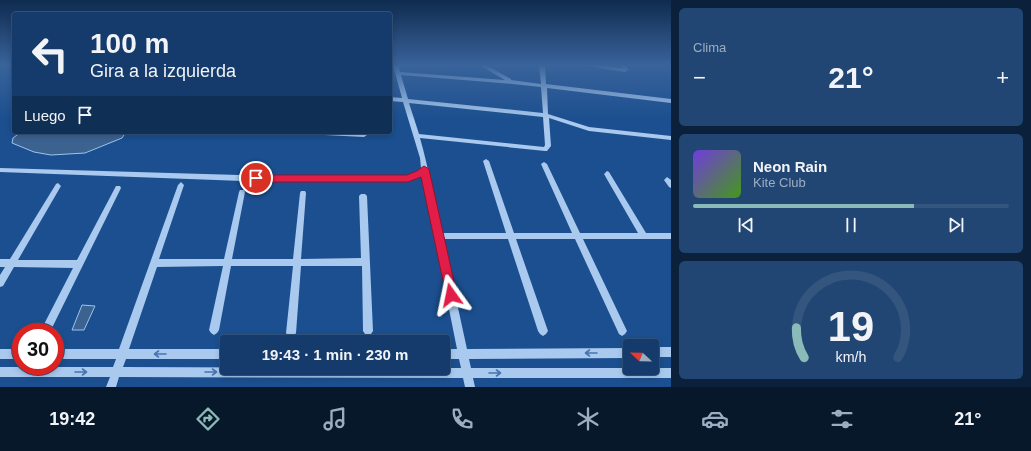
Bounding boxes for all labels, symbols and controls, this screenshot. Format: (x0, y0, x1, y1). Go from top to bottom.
icon: left (24, 28, 76, 80)
text: 100 m (90, 28, 169, 59)
text: Clima (693, 40, 726, 55)
text: Gira a la izquierda (90, 61, 236, 81)
text: 21° (828, 61, 874, 94)
text: − (693, 65, 706, 90)
text: + (996, 65, 1009, 90)
icon: arrive (74, 104, 96, 126)
text: Luego (24, 107, 66, 124)
text: Neon Rain (753, 158, 827, 175)
pin (239, 161, 273, 195)
icon: arrive (245, 167, 267, 189)
text: Kite Club (753, 175, 806, 190)
icon: previous (735, 214, 757, 236)
icon: pause (840, 214, 862, 236)
icon: next (945, 214, 967, 236)
position arrow (430, 274, 472, 316)
text: 19 (828, 303, 874, 350)
speed limit sign: 30 (12, 323, 64, 375)
north arrow (623, 339, 659, 375)
map controls (623, 339, 659, 375)
text: 19:43 · 1 min · 230 m (262, 346, 408, 363)
text: km/h (836, 348, 867, 364)
one-way arrow (585, 349, 598, 357)
one-way arrow (154, 350, 167, 358)
one-way arrow (74, 368, 87, 376)
one-way arrow (204, 368, 217, 376)
one-way arrow (488, 369, 501, 376)
icon: directions (194, 405, 222, 433)
icon: music (321, 405, 349, 433)
icon: phone (448, 405, 476, 433)
icon: climate (574, 405, 602, 433)
icon: car (701, 405, 729, 433)
icon: filters (828, 405, 856, 433)
text: 19:42 (49, 409, 95, 429)
text: 21° (954, 409, 982, 429)

